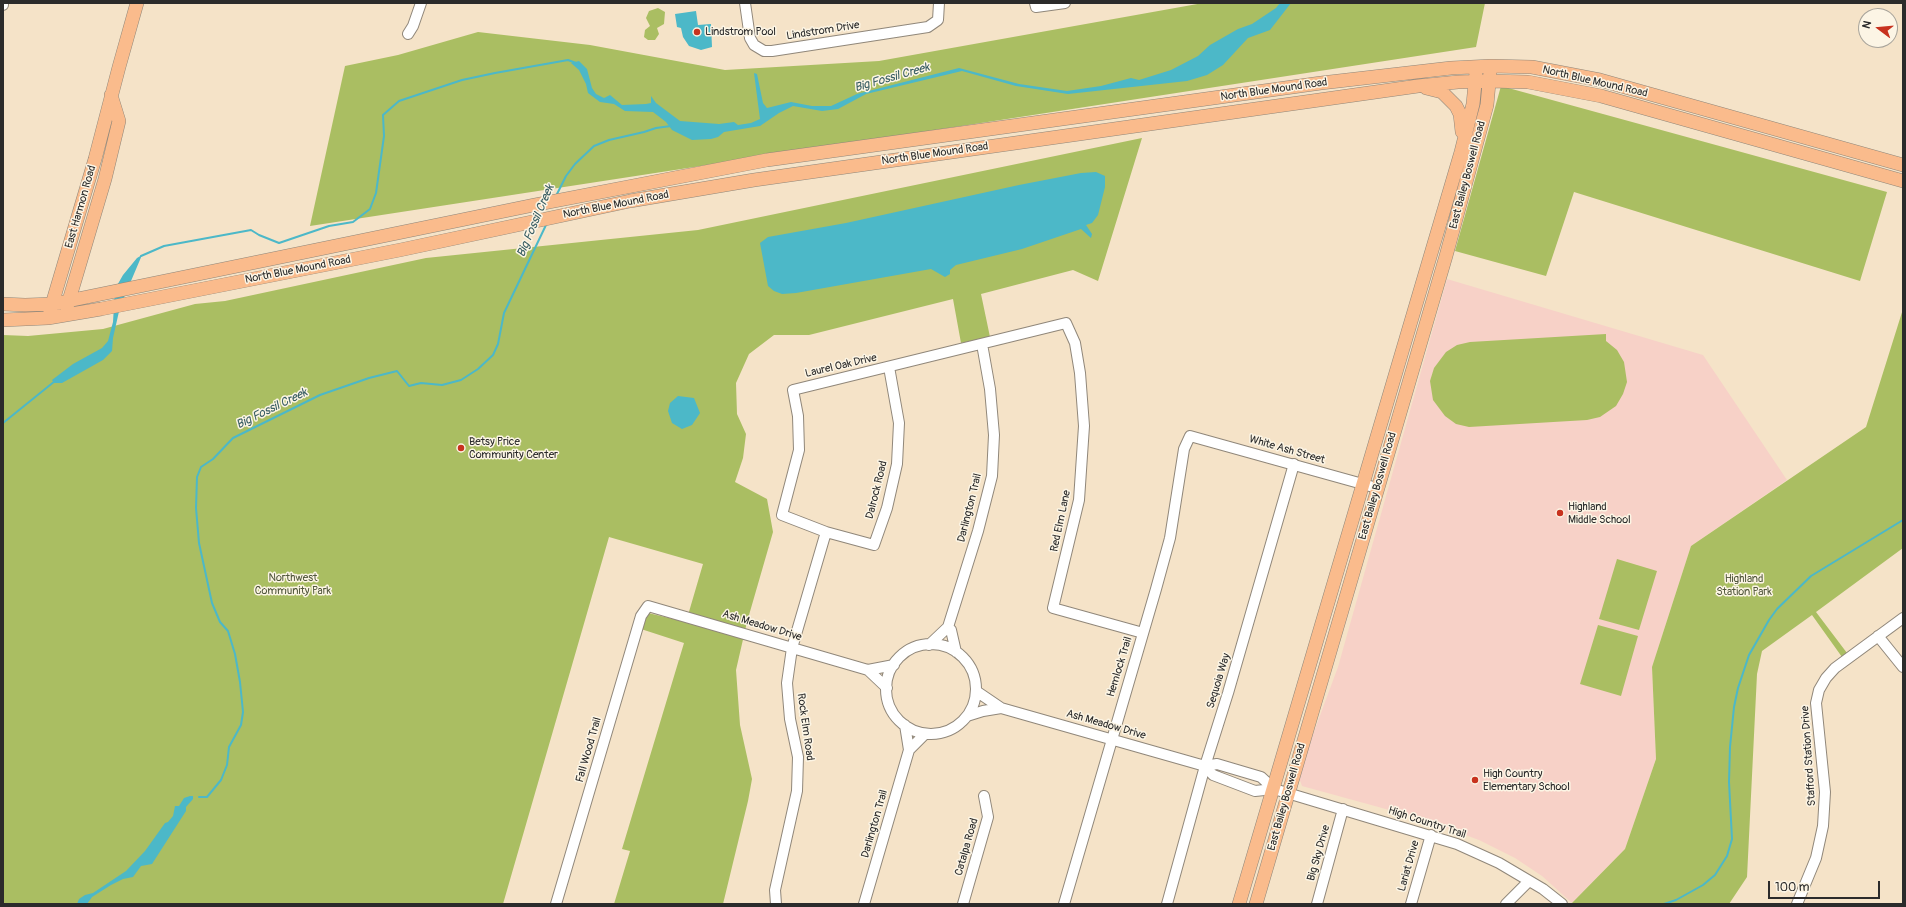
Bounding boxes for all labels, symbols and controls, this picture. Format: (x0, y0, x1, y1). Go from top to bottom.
north arrow (1858, 8, 1898, 48)
street label: Lindstrom Drive (785, 19, 861, 43)
text: N (1860, 19, 1874, 30)
place label: Lindstrom Pool (705, 25, 776, 39)
marker: Lindstrom Pool (692, 27, 702, 37)
water label: Big Fossil Creek (853, 60, 931, 96)
street label: North Blue Mound Road (1541, 63, 1649, 101)
street label: North Blue Mound Road (1220, 76, 1328, 104)
street label: East Bailey Boswell Road (1447, 120, 1489, 230)
street label: North Blue Mound Road (881, 140, 989, 168)
street label: East Harmon Road (63, 164, 99, 250)
water label: Big Fossil Creek (514, 183, 558, 259)
street label: North Blue Mound Road (562, 188, 670, 222)
street label: North Blue Mound Road (244, 253, 352, 287)
street label: Laurel Oak Drive (804, 351, 878, 381)
water label: Big Fossil Creek (234, 386, 310, 432)
street label: East Bailey Boswell Road (1356, 431, 1400, 541)
street label: White Ash Street (1248, 433, 1326, 467)
place label: Betsy Price Community Center (469, 435, 558, 461)
marker: Betsy Price Community Center (456, 443, 466, 453)
street label: Dalrock Road (863, 459, 891, 521)
street label: Darlington Trail (955, 472, 985, 544)
street label: Red Elm Lane (1048, 489, 1074, 553)
place label: Highland Middle School (1568, 500, 1631, 526)
marker: Highland Middle School (1555, 508, 1565, 518)
park label: Northwest Community Park (255, 571, 331, 597)
park label: Highland Station Park (1716, 572, 1772, 598)
street label: Ash Meadow Drive (721, 608, 803, 644)
street label: Hemlock Trail (1105, 635, 1135, 699)
street label: Sequoia Way (1204, 652, 1234, 710)
street label: Rock Elm Road (794, 692, 816, 762)
street label: Stafford Station Drive (1799, 705, 1819, 807)
street label: Ash Meadow Drive (1065, 707, 1147, 743)
street label: Fall Wood Trail (573, 716, 605, 784)
street label: East Bailey Boswell Road (1265, 742, 1309, 852)
place label: High Country Elementary School (1483, 767, 1570, 793)
marker: High Country Elementary School (1470, 775, 1480, 785)
street label: Darlington Trail (859, 788, 891, 860)
street label: High Country Trail (1386, 804, 1468, 842)
street label: Catalpa Road (952, 817, 982, 877)
street label: Big Sky Drive (1305, 823, 1333, 883)
street label: Lariat Drive (1395, 839, 1423, 893)
scale bar (1770, 873, 1882, 899)
text: 100 m (1775, 880, 1809, 895)

